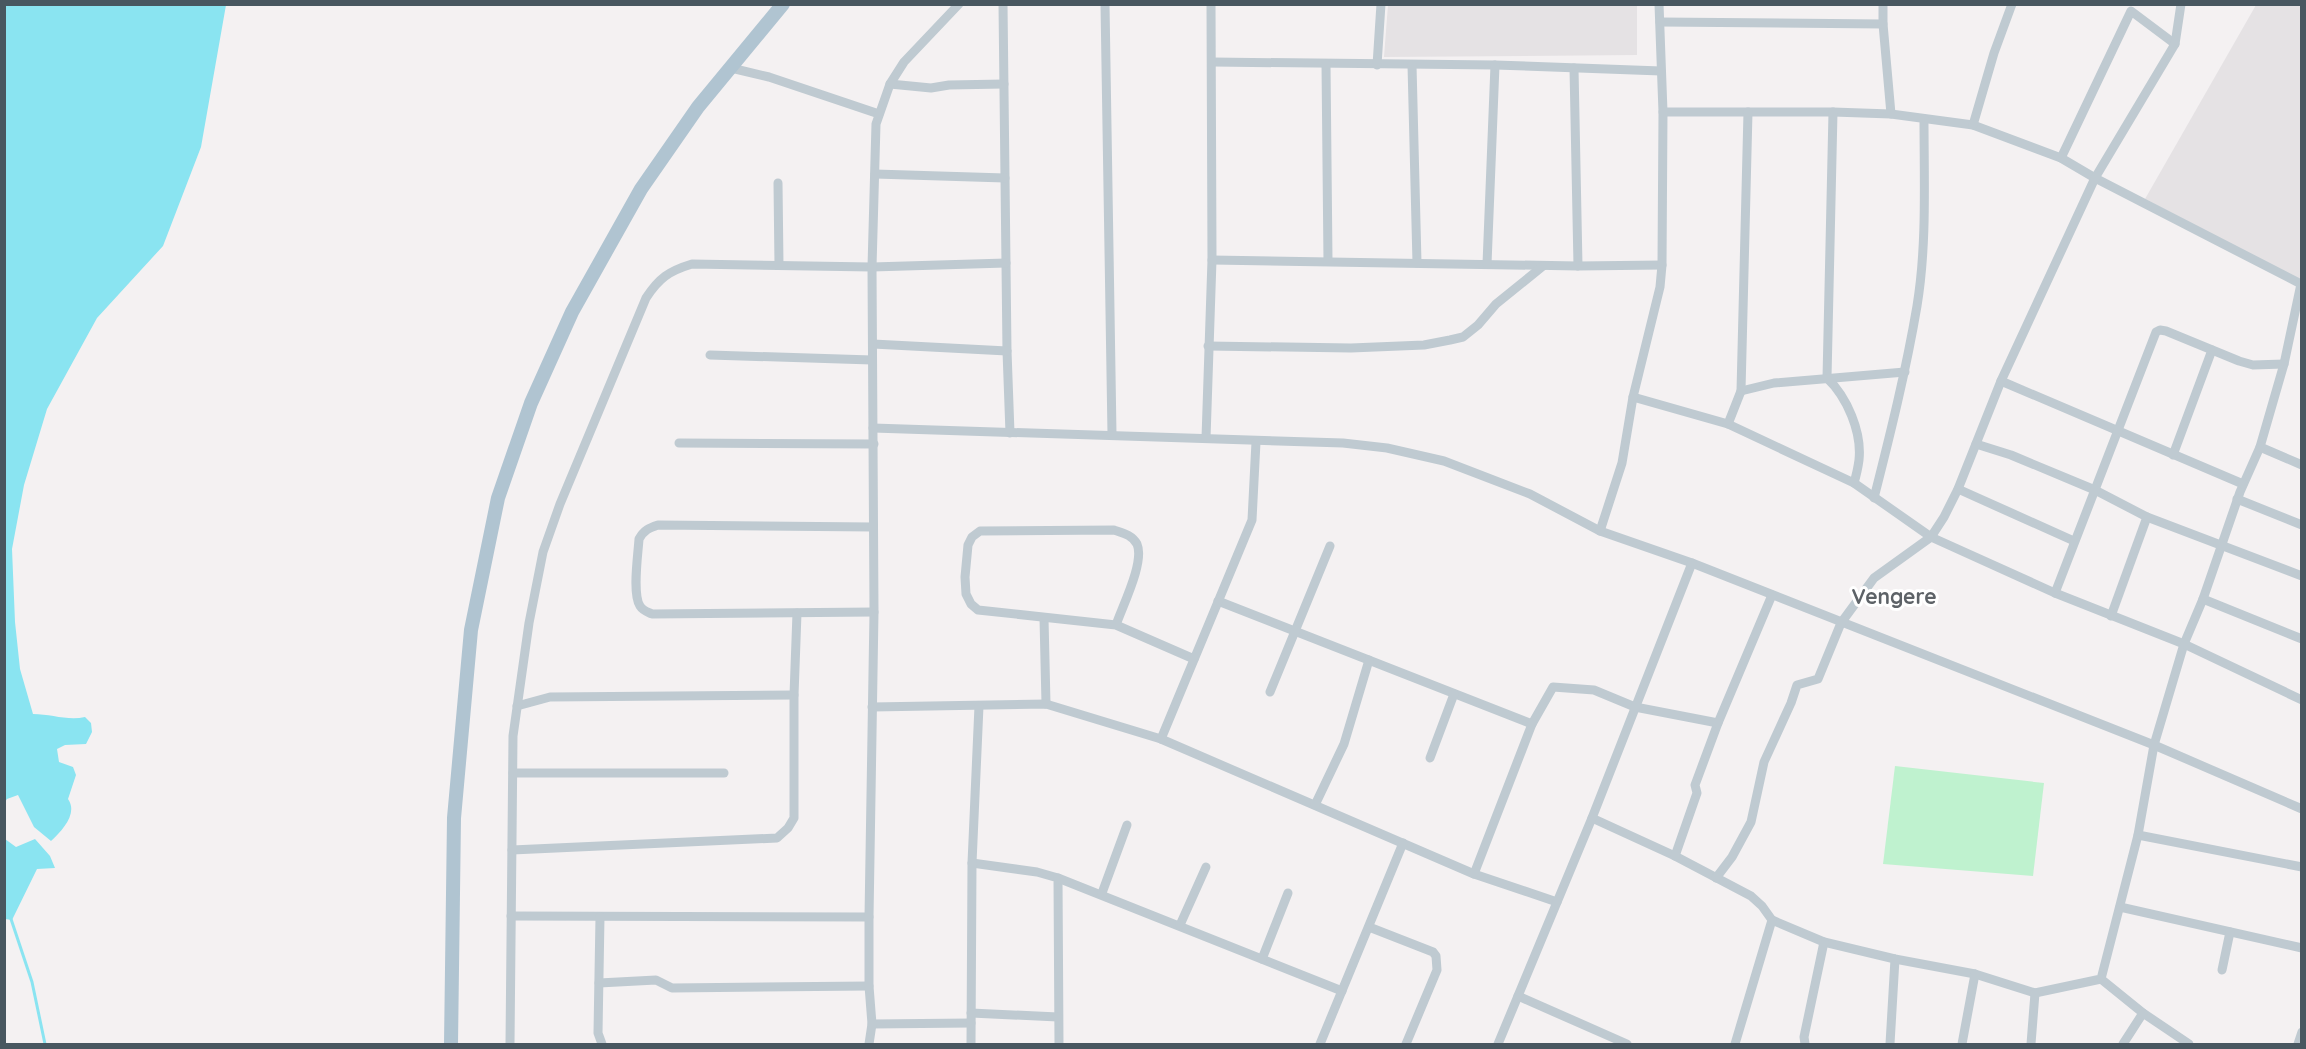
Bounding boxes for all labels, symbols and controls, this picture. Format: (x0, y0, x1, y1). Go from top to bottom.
district label: Vengere (1851, 583, 1937, 609)

